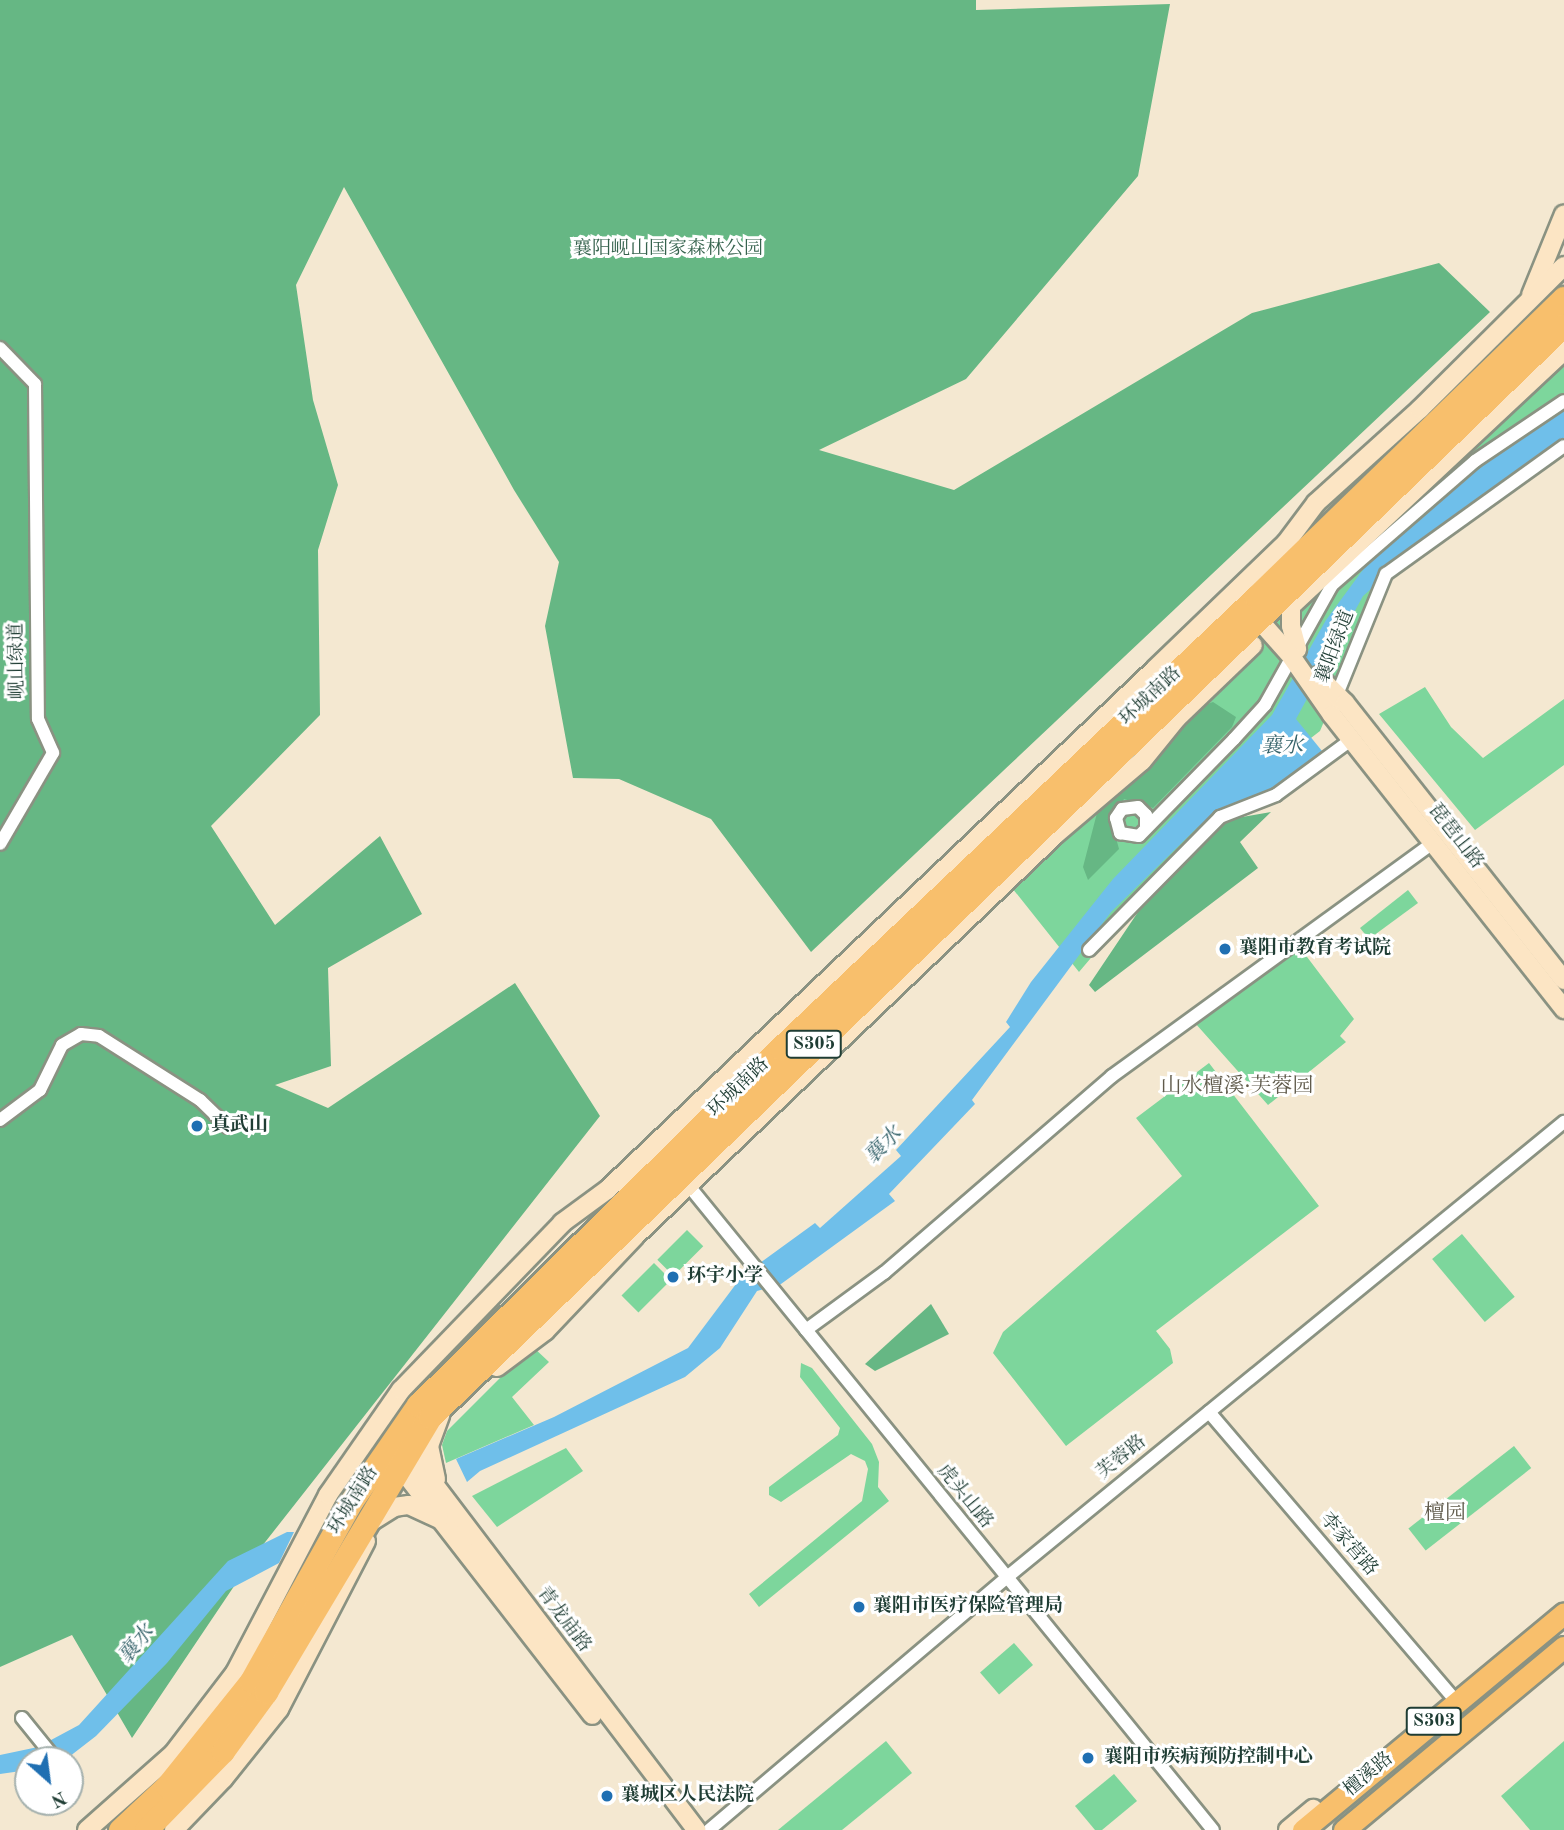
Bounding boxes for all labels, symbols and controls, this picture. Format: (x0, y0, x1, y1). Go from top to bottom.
park label: 襄阳岘山国家森林公园 (573, 239, 763, 261)
street label: 襄阳绿道 (1312, 607, 1360, 687)
street label: 岘山绿道 (6, 623, 30, 699)
street label: 环城南路 (1115, 663, 1187, 731)
water label: 襄水 (1261, 734, 1303, 760)
street label: 琵琶山路 (1423, 800, 1487, 874)
place label: 襄阳市教育考试院 (1239, 938, 1391, 960)
marker: 襄阳市教育考试院 (1217, 941, 1233, 957)
road number: S305 (784, 1030, 844, 1058)
street label: 环城南路 (704, 1053, 774, 1123)
district label: 山水檀溪·芙蓉园 (1161, 1074, 1313, 1100)
place label: 真武山 (211, 1115, 268, 1137)
marker: 真武山 (189, 1118, 205, 1134)
water label: 襄水 (860, 1122, 908, 1170)
place label: 环宇小学 (687, 1266, 763, 1288)
marker: 环宇小学 (665, 1269, 681, 1285)
street label: 芙蓉路 (1093, 1431, 1151, 1485)
street label: 虎头山路 (931, 1460, 997, 1534)
street label: 环城南路 (324, 1463, 384, 1539)
district label: 檀园 (1424, 1501, 1466, 1527)
street label: 李家营路 (1314, 1509, 1382, 1581)
street label: 青龙庙路 (531, 1583, 595, 1657)
place label: 襄阳市医疗保险管理局 (873, 1596, 1063, 1618)
marker: 襄阳市医疗保险管理局 (851, 1599, 867, 1615)
water label: 襄水 (114, 1621, 160, 1669)
road number: S303 (1404, 1706, 1464, 1736)
north arrow (14, 1746, 84, 1816)
place label: 襄阳市疾病预防控制中心 (1104, 1747, 1313, 1769)
marker: 襄阳市疾病预防控制中心 (1078, 1748, 1098, 1768)
street label: 檀溪路 (1340, 1748, 1398, 1802)
place label: 襄城区人民法院 (621, 1785, 754, 1807)
text: N (47, 1786, 69, 1810)
marker: 襄城区人民法院 (599, 1788, 615, 1804)

